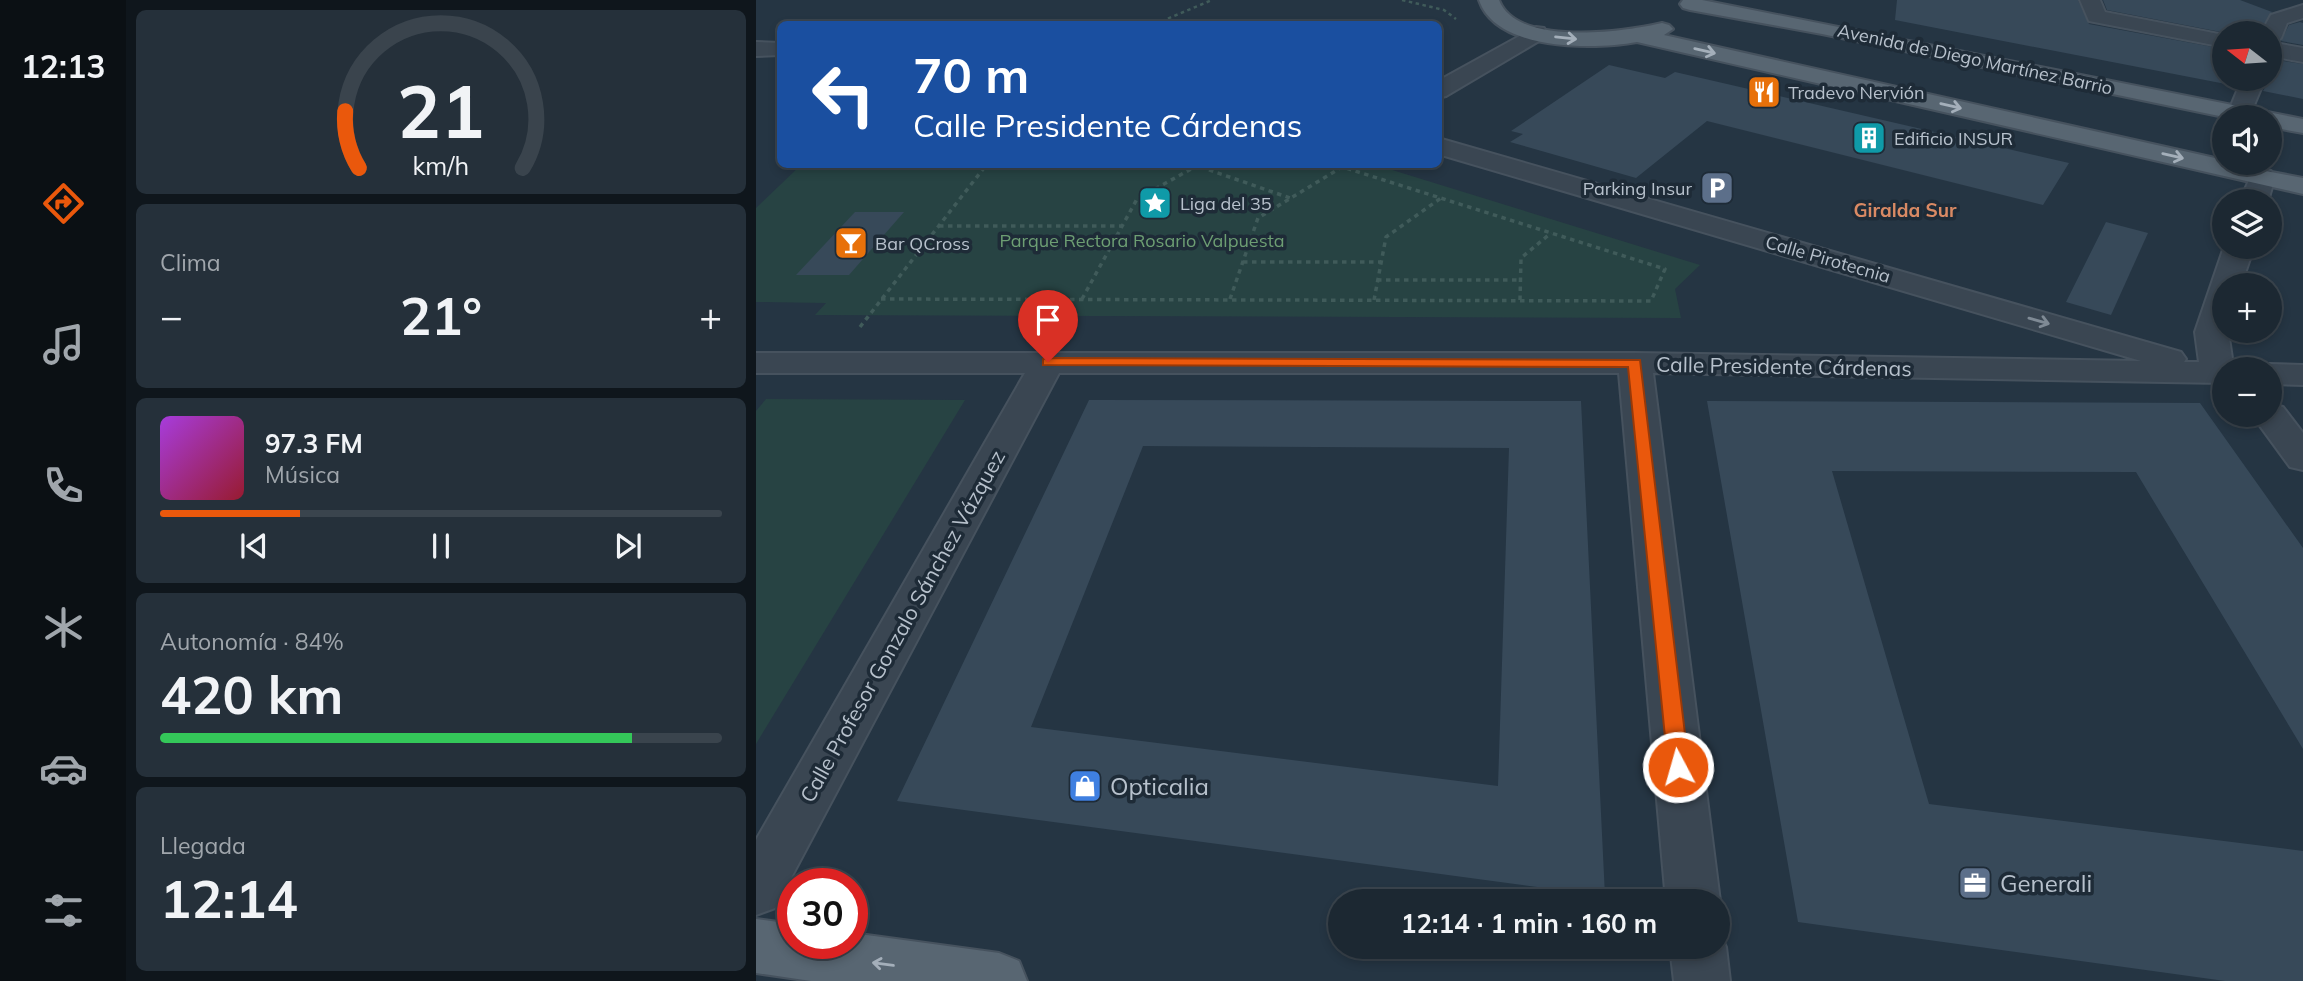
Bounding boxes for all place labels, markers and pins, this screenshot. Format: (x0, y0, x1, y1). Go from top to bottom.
restaurant icon: Tradevo Nervión (1745, 73, 1783, 111)
place label: Tradevo Nervión (1788, 81, 1925, 104)
building icon: Edificio INSUR (1850, 119, 1888, 157)
place label: Edificio INSUR (1894, 127, 2013, 150)
parking icon: Parking Insur (1698, 169, 1736, 207)
place label: Parking Insur (1583, 177, 1692, 200)
place icon: Liga del 35 (1136, 184, 1174, 222)
place label: Liga del 35 (1180, 192, 1272, 215)
bar icon: Bar QCross (832, 224, 870, 262)
place label: Bar QCross (875, 232, 970, 255)
pin (1018, 290, 1078, 362)
shop icon: Opticalia (1066, 767, 1104, 805)
place label: Opticalia (1110, 771, 1209, 801)
office icon: Generali (1956, 864, 1994, 902)
place label: Generali (2000, 868, 2092, 898)

